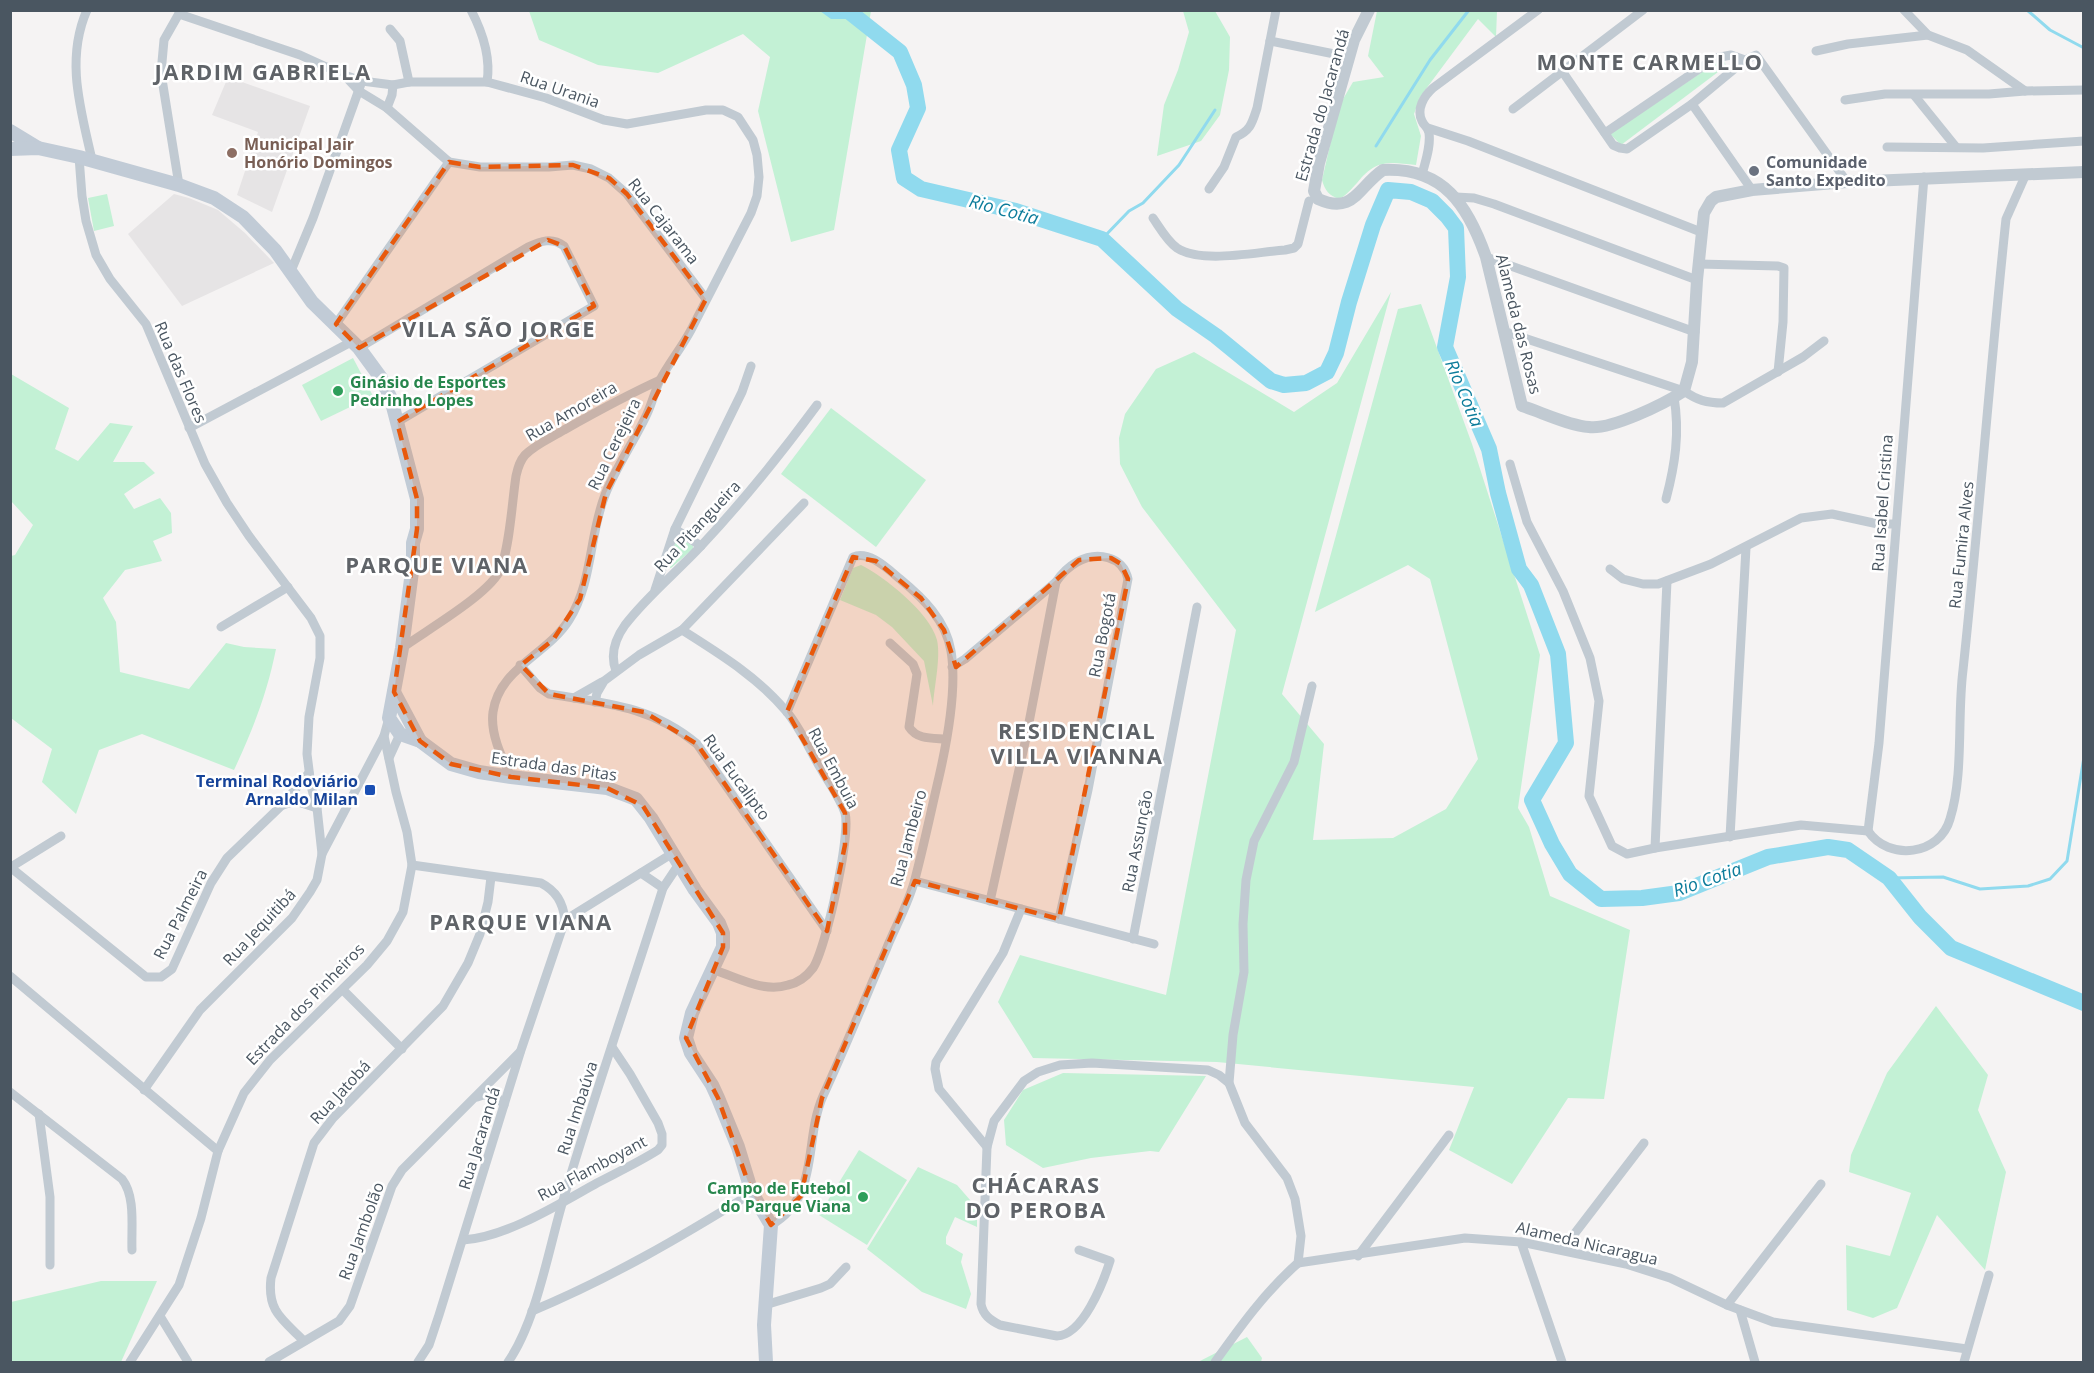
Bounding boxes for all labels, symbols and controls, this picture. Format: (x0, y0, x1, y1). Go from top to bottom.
street label: Estrada do Jacarandá (1290, 26, 1354, 184)
district label: MONTE CARMELLO (1536, 46, 1764, 76)
district label: JARDIM GABRIELA (152, 56, 372, 86)
street label: Rua Urania (517, 65, 603, 113)
place label: Municipal Jair Honório Domingos (244, 133, 393, 173)
marker: Municipal Jair Honório Domingos (225, 146, 239, 160)
place label: Comunidade Santo Expedito (1766, 151, 1886, 191)
marker: Comunidade Santo Expedito (1747, 164, 1761, 178)
street label: Rua Cajarama (623, 173, 705, 269)
water label: Rio Cotia (967, 188, 1041, 230)
street label: Alameda das Rosas (1491, 252, 1547, 396)
district label: VILA SÃO JORGE (402, 313, 596, 343)
street label: Rua das Flores (150, 318, 212, 426)
water label: Rio Cotia (1440, 356, 1490, 430)
place label: Ginásio de Esportes Pedrinho Lopes (350, 371, 506, 411)
street label: Rua Amoreira (521, 376, 621, 446)
marker: Ginásio de Esportes Pedrinho Lopes (331, 384, 345, 398)
street label: Rua Cerejeira (582, 394, 646, 494)
street label: Rua Isabel Cristina (1866, 434, 1898, 572)
street label: Rua Pitangueira (649, 475, 745, 577)
street label: Rua Fumira Alves (1943, 480, 1979, 610)
district label: PARQUE VIANA (345, 549, 529, 579)
street label: Rua Bogotá (1083, 591, 1121, 679)
district label: RESIDENCIAL VILLA VIANNA (990, 715, 1164, 770)
street label: Rua Embuia (803, 724, 865, 812)
street label: Rua Eucalipto (698, 730, 776, 824)
street label: Estrada das Pitas (490, 746, 618, 786)
place label: Terminal Rodoviário Arnaldo Milan (196, 770, 358, 810)
marker: Terminal Rodoviário Arnaldo Milan (363, 783, 377, 797)
street label: Rua Jambeiro (884, 787, 932, 889)
street label: Rua Assunção (1116, 788, 1158, 894)
water label: Rio Cotia (1670, 856, 1744, 902)
street label: Rua Palmeira (148, 865, 212, 963)
street label: Rua Jequitibá (218, 884, 300, 970)
district label: PARQUE VIANA (429, 906, 613, 936)
street label: Estrada dos Pinheiros (241, 938, 369, 1070)
street label: Rua Jatobá (305, 1055, 375, 1129)
street label: Rua Imbaúva (551, 1058, 603, 1158)
street label: Rua Jacarandá (453, 1084, 505, 1192)
street label: Rua Flamboyant (534, 1130, 651, 1206)
district label: CHÁCARAS DO PEROBA (965, 1169, 1107, 1224)
place label: Campo de Futebol do Parque Viana (707, 1177, 851, 1217)
street label: Rua Jambolão (333, 1179, 389, 1283)
marker: Campo de Futebol do Parque Viana (856, 1190, 870, 1204)
street label: Alameda Nicaragua (1514, 1216, 1660, 1270)

